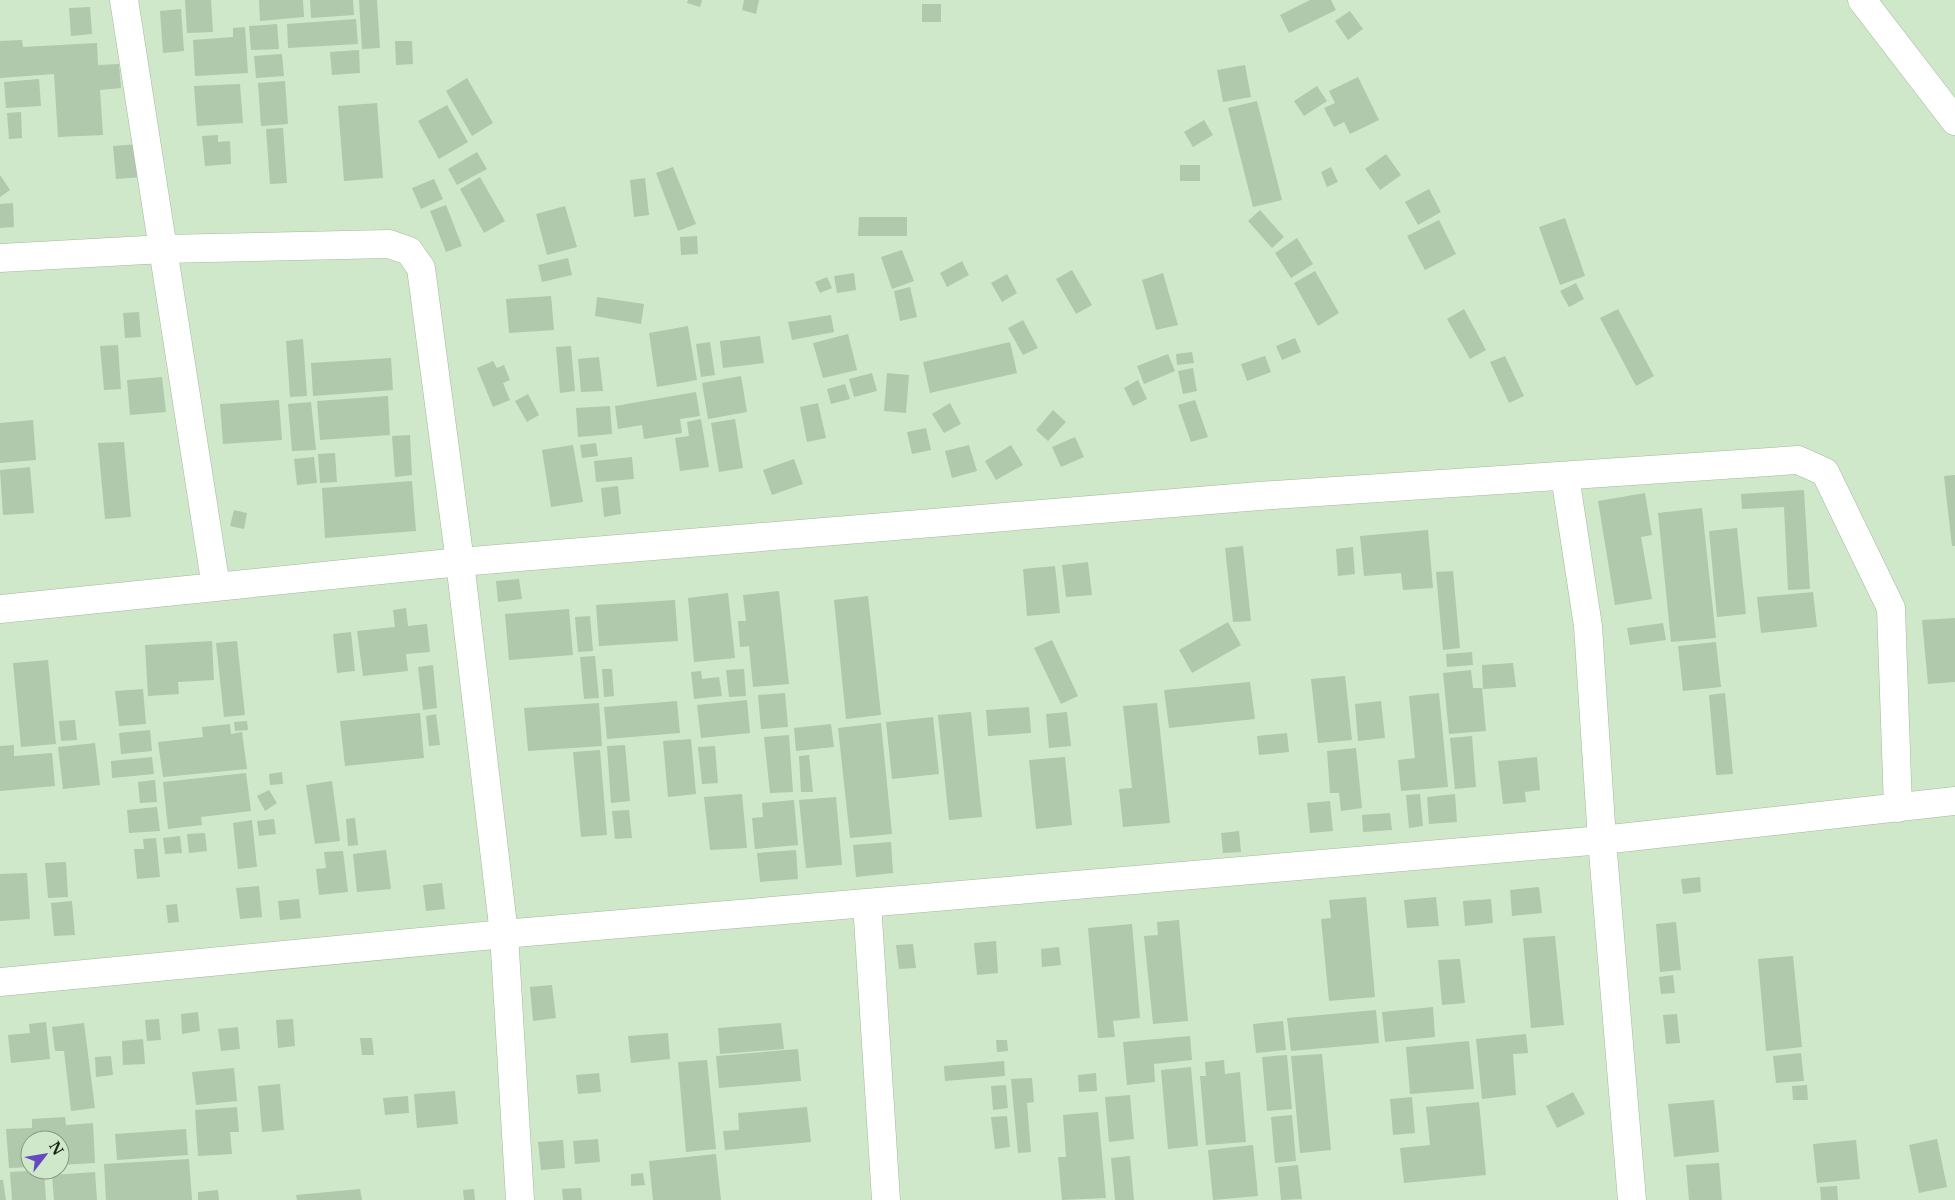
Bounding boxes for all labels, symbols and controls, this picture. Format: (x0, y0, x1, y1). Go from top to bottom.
north arrow (20, 1130, 70, 1180)
text: N (45, 1138, 67, 1159)

